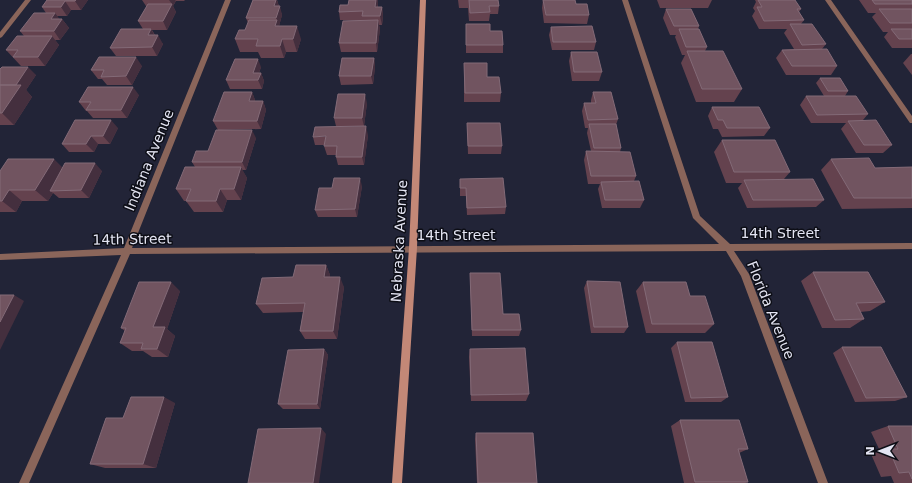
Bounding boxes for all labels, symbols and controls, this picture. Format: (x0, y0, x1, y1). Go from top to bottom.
street label: Indiana Avenue (121, 107, 177, 213)
street label: Nebraska Avenue (388, 179, 410, 303)
street label: 14th Street (740, 225, 820, 241)
street label: 14th Street (416, 227, 496, 243)
street label: 14th Street (92, 230, 172, 248)
street label: Florida Avenue (744, 259, 798, 361)
north arrow (860, 431, 900, 471)
text: N (864, 446, 877, 456)

